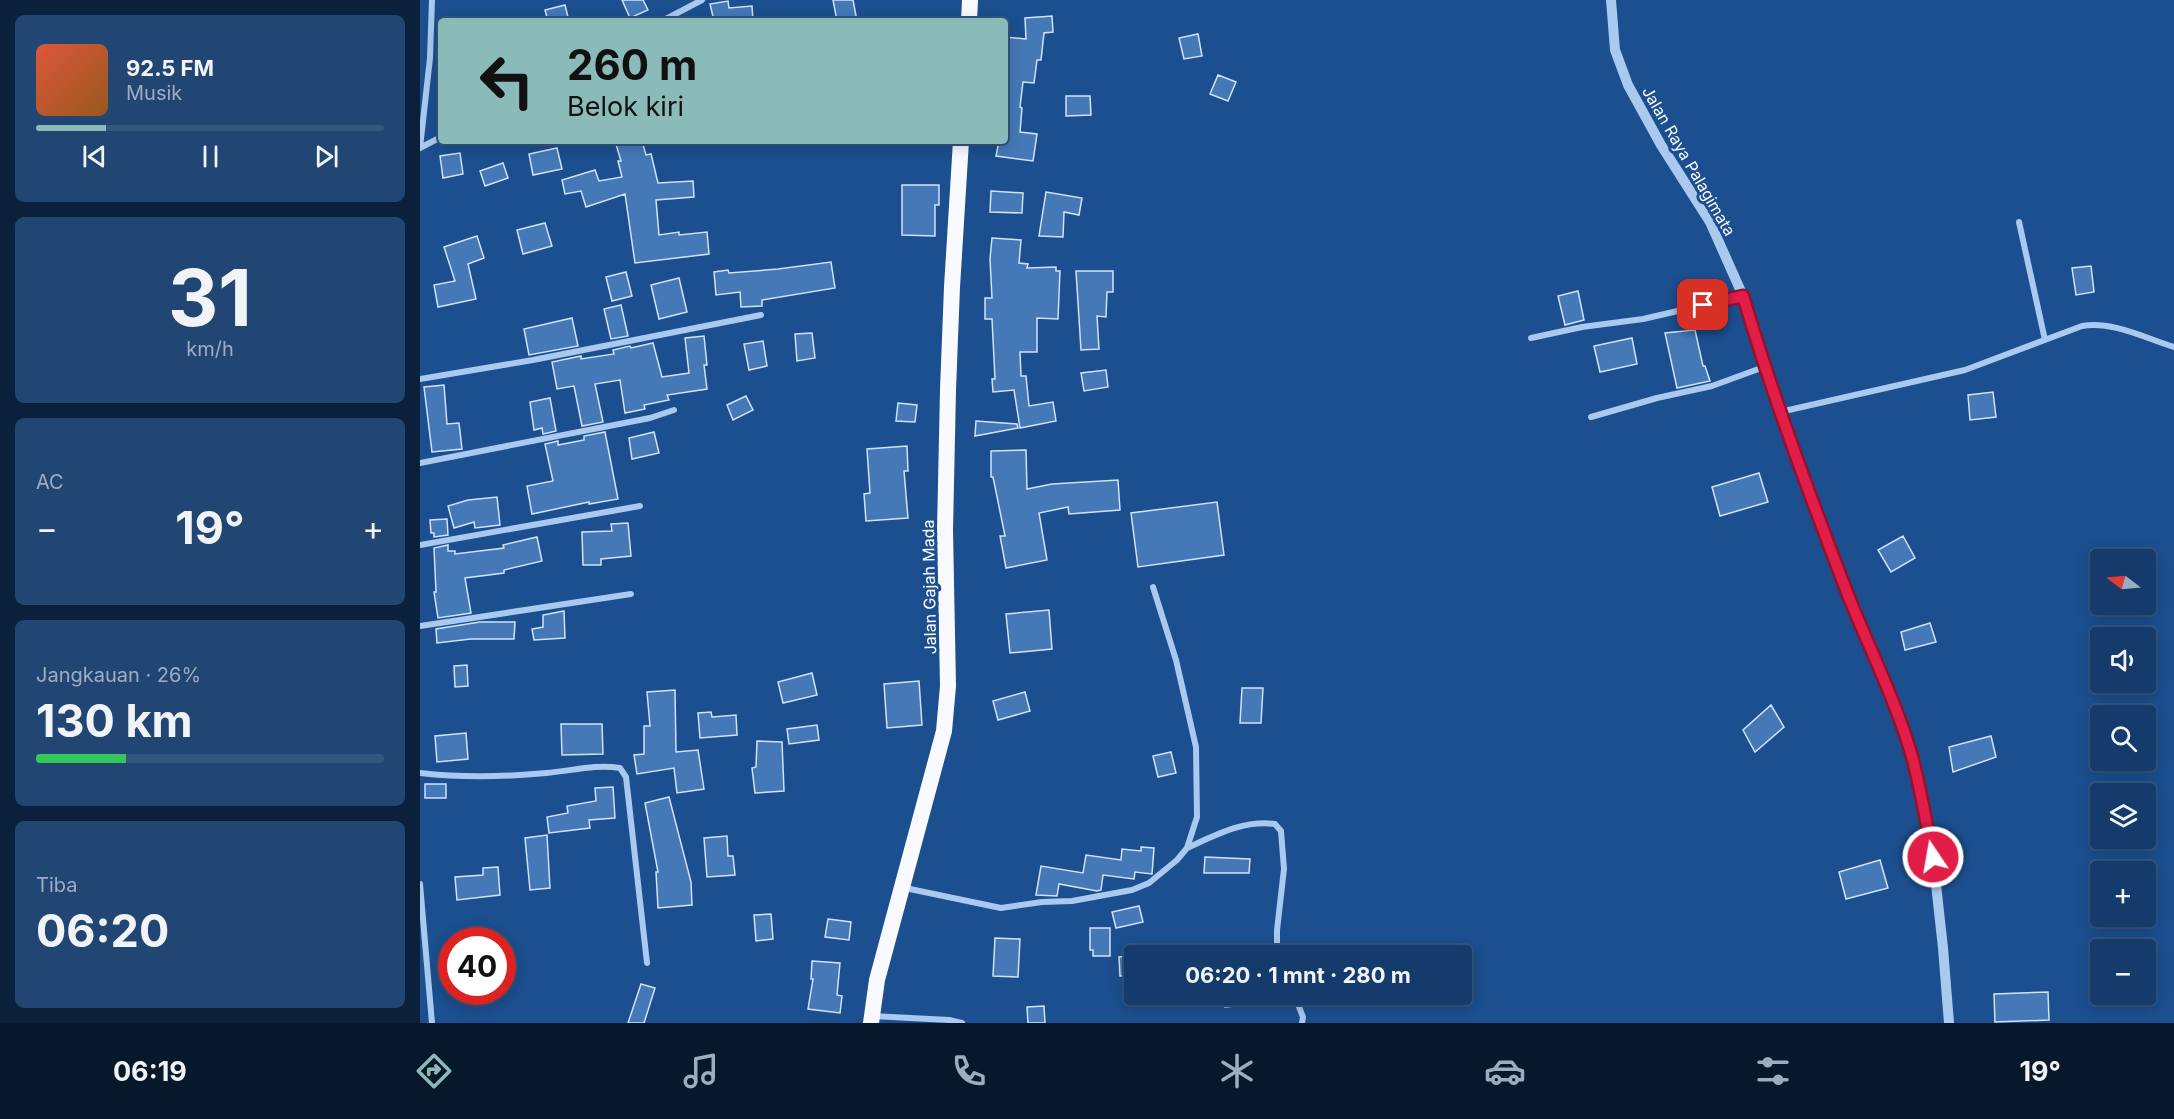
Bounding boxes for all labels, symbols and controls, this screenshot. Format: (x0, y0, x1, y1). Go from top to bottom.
text: 260 m (567, 39, 697, 90)
icon: left (468, 42, 546, 120)
text: 92.5 FM (126, 55, 214, 81)
text: Musik (126, 81, 182, 105)
street label: Jalan Raya Palagimata (1638, 83, 1740, 239)
text: Belok kiri (567, 90, 684, 123)
icon: previous (78, 140, 111, 173)
icon: pause (194, 140, 227, 173)
icon: next (310, 140, 343, 173)
text: 31 (168, 250, 252, 345)
pin (1677, 279, 1728, 330)
icon: arrive (1686, 288, 1719, 321)
text: km/h (186, 337, 234, 361)
text: AC (36, 470, 64, 494)
text: 19° (175, 500, 245, 555)
text: − (36, 508, 58, 548)
text: + (362, 508, 384, 548)
street label: Jalan Gajah Mada (918, 519, 940, 655)
north arrow (2090, 549, 2156, 615)
map controls (2090, 549, 2156, 1005)
button: sound (2090, 627, 2156, 693)
text: Jangkauan · 26% (36, 663, 201, 687)
text: 130 km (36, 693, 193, 748)
button: search (2090, 705, 2156, 771)
button: layers (2090, 783, 2156, 849)
position arrow (1901, 825, 1965, 889)
button: + (2090, 861, 2156, 927)
text: Tiba (36, 873, 77, 897)
text: 06:20 (36, 903, 169, 958)
speed limit sign: 40 (438, 927, 516, 1005)
button: − (2090, 939, 2156, 1005)
text: 06:20 · 1 mnt · 280 m (1185, 962, 1411, 988)
icon: directions (413, 1050, 455, 1092)
icon: music (680, 1050, 722, 1092)
icon: phone (948, 1050, 990, 1092)
icon: climate (1216, 1050, 1258, 1092)
icon: car (1484, 1050, 1526, 1092)
icon: filters (1752, 1050, 1794, 1092)
text: 06:19 (113, 1055, 187, 1088)
text: 19° (2019, 1055, 2061, 1088)

